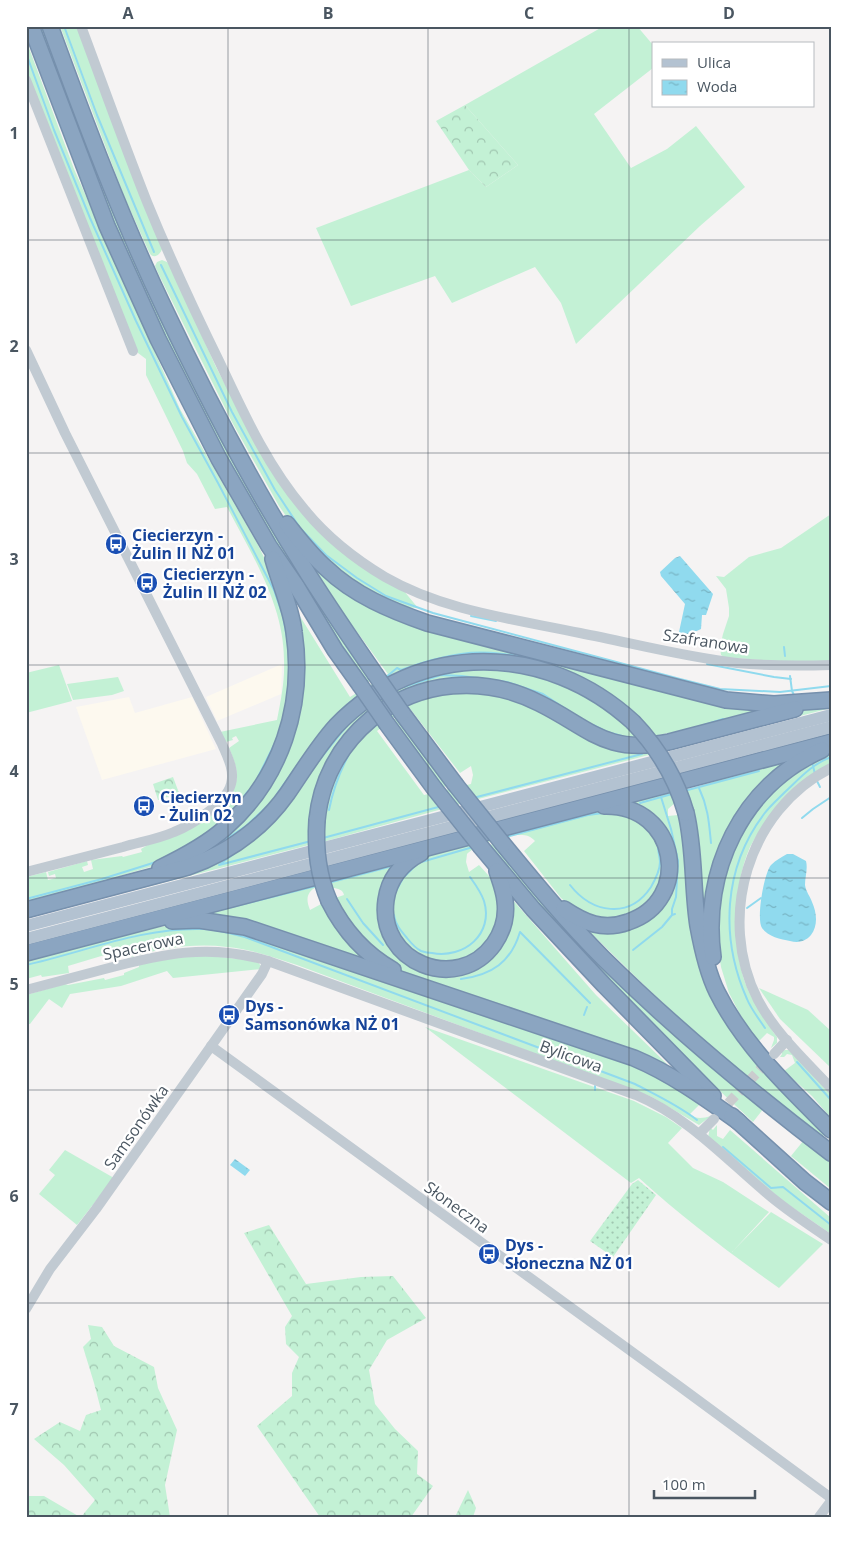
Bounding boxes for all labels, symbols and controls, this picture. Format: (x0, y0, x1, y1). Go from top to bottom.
text: A (122, 2, 134, 24)
text: B (323, 2, 333, 24)
text: C (524, 2, 534, 24)
text: D (723, 2, 735, 24)
legend (652, 42, 814, 108)
text: Ulica (697, 52, 731, 72)
text: Woda (697, 76, 737, 96)
text: 1 (9, 122, 19, 144)
text: 2 (9, 335, 19, 357)
place label: Ciecierzyn - Żulin II NŻ 01 (132, 524, 236, 564)
bus stop icon: Ciecierzyn - Żulin II NŻ 01 (104, 532, 128, 556)
text: 3 (9, 548, 19, 570)
place label: Ciecierzyn - Żulin II NŻ 02 (163, 563, 267, 603)
bus stop icon: Ciecierzyn - Żulin II NŻ 02 (135, 571, 159, 595)
street label: Szafranowa (661, 623, 751, 659)
text: 4 (9, 760, 19, 782)
place label: Ciecierzyn - Żulin 02 (160, 786, 242, 826)
bus stop icon: Ciecierzyn - Żulin 02 (132, 794, 156, 818)
street label: Spacerowa (101, 927, 185, 965)
text: 5 (9, 973, 19, 995)
place label: Dys - Samsonówka NŻ 01 (245, 995, 400, 1035)
bus stop icon: Dys - Samsonówka NŻ 01 (217, 1003, 241, 1027)
street label: Bylicowa (537, 1035, 605, 1077)
street label: Samsonówka (99, 1080, 173, 1174)
street label: Słoneczna (420, 1176, 494, 1238)
text: 6 (9, 1185, 19, 1207)
place label: Dys - Słoneczna NŻ 01 (505, 1234, 634, 1274)
bus stop icon: Dys - Słoneczna NŻ 01 (477, 1242, 501, 1266)
text: 7 (9, 1398, 19, 1420)
scale bar (654, 1468, 756, 1500)
text: 100 m (662, 1474, 706, 1494)

